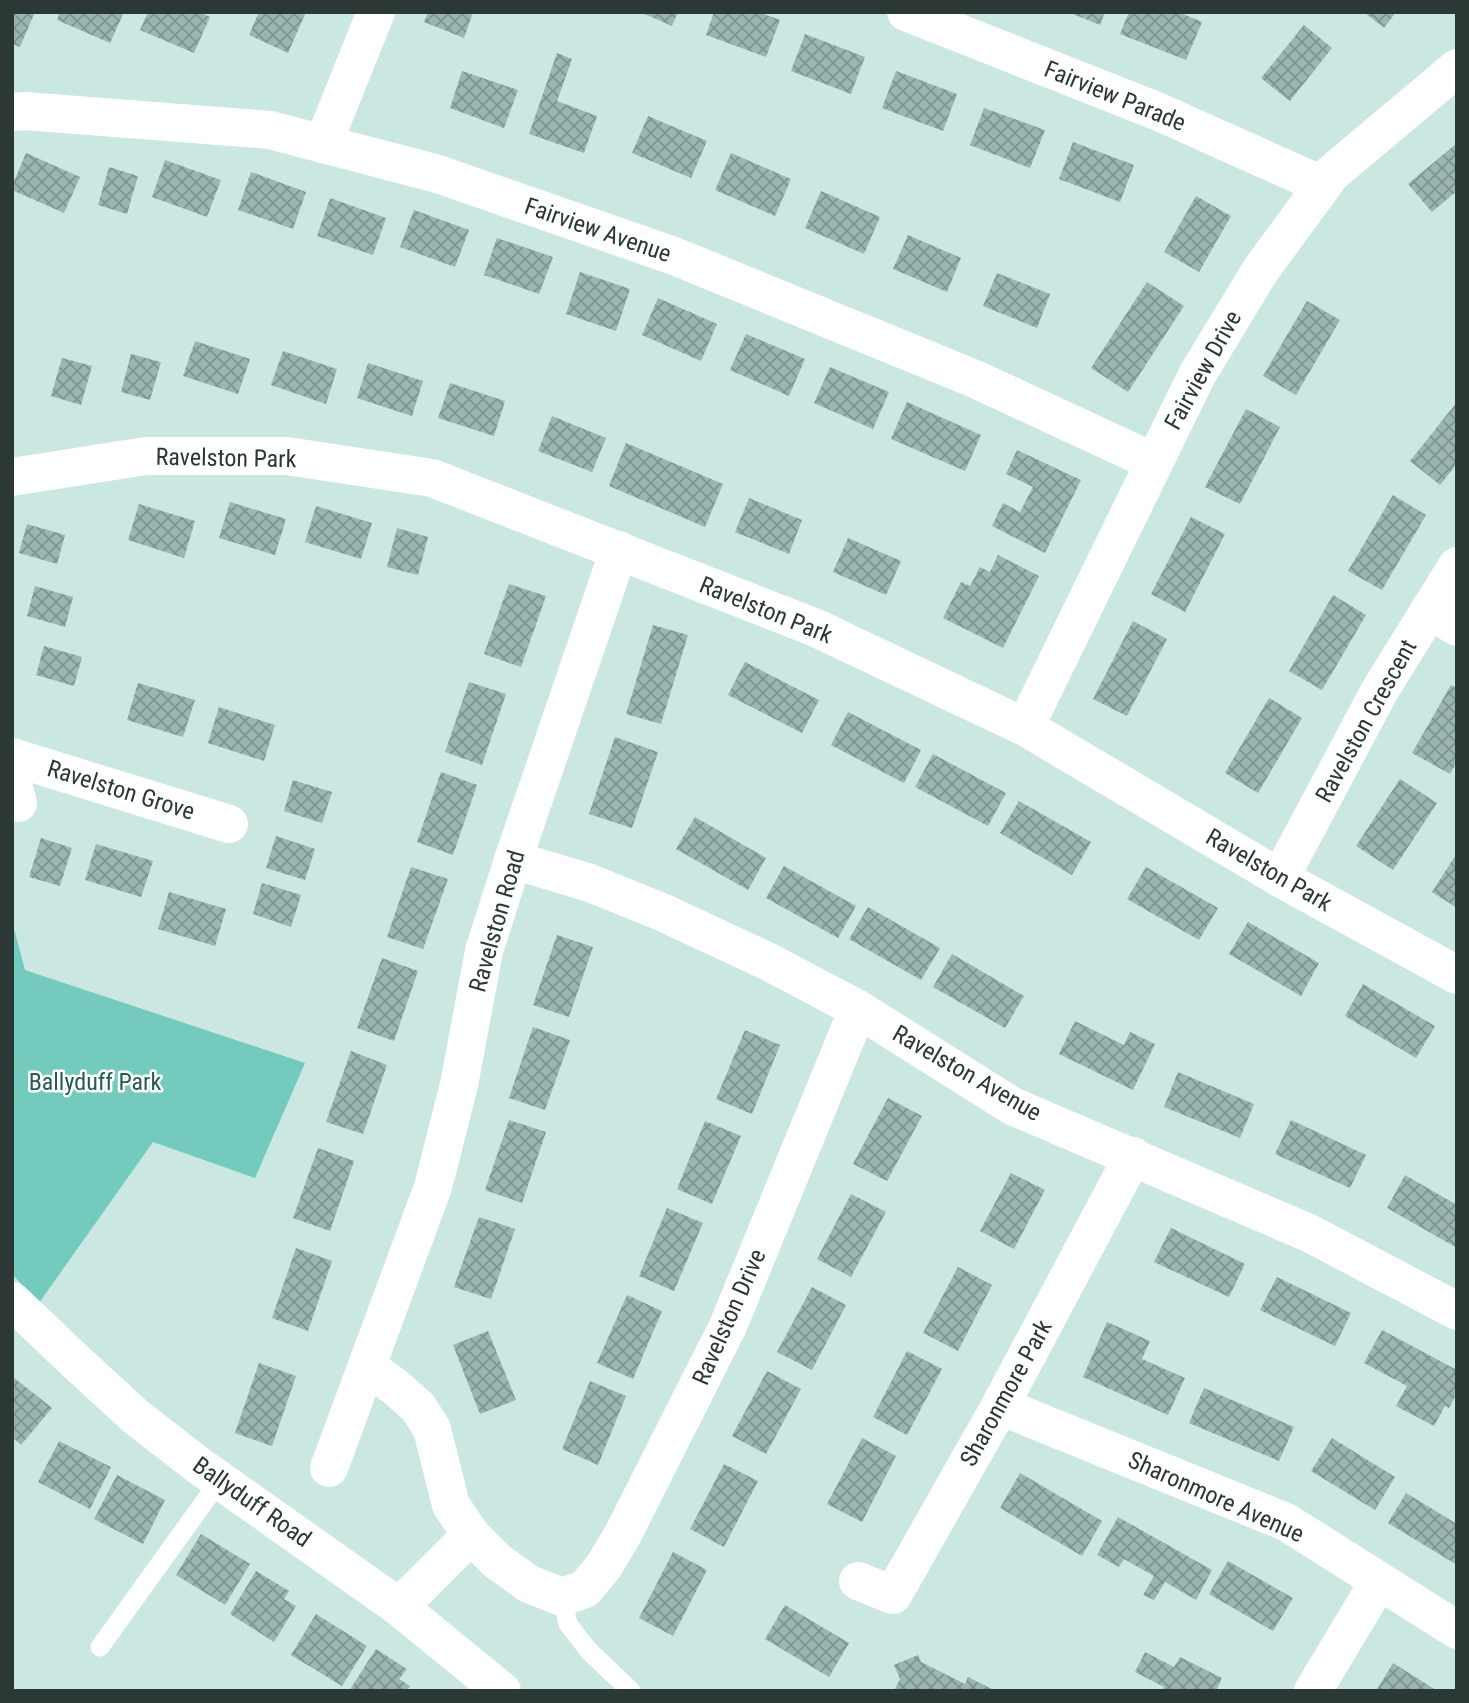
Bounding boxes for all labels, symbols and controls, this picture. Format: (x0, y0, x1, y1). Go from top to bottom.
street label: Fairview Parade (1040, 55, 1190, 137)
street label: Fairview Avenue (521, 192, 675, 268)
street label: Fairview Drive (1159, 306, 1247, 434)
street label: Ravelston Park (155, 443, 297, 473)
street label: Ravelston Park (696, 571, 837, 649)
street label: Ravelston Crescent (1310, 635, 1422, 807)
street label: Ravelston Grove (44, 754, 198, 826)
street label: Ravelston Park (1201, 823, 1337, 917)
street label: Ravelston Road (463, 847, 531, 995)
street label: Ravelston Avenue (888, 1019, 1046, 1127)
park label: Ballyduff Park (29, 1068, 161, 1096)
street label: Ravelston Drive (687, 1245, 771, 1389)
street label: Sharonmore Park (954, 1315, 1058, 1471)
street label: Sharonmore Avenue (1124, 1446, 1308, 1548)
street label: Ballyduff Road (188, 1451, 316, 1553)

